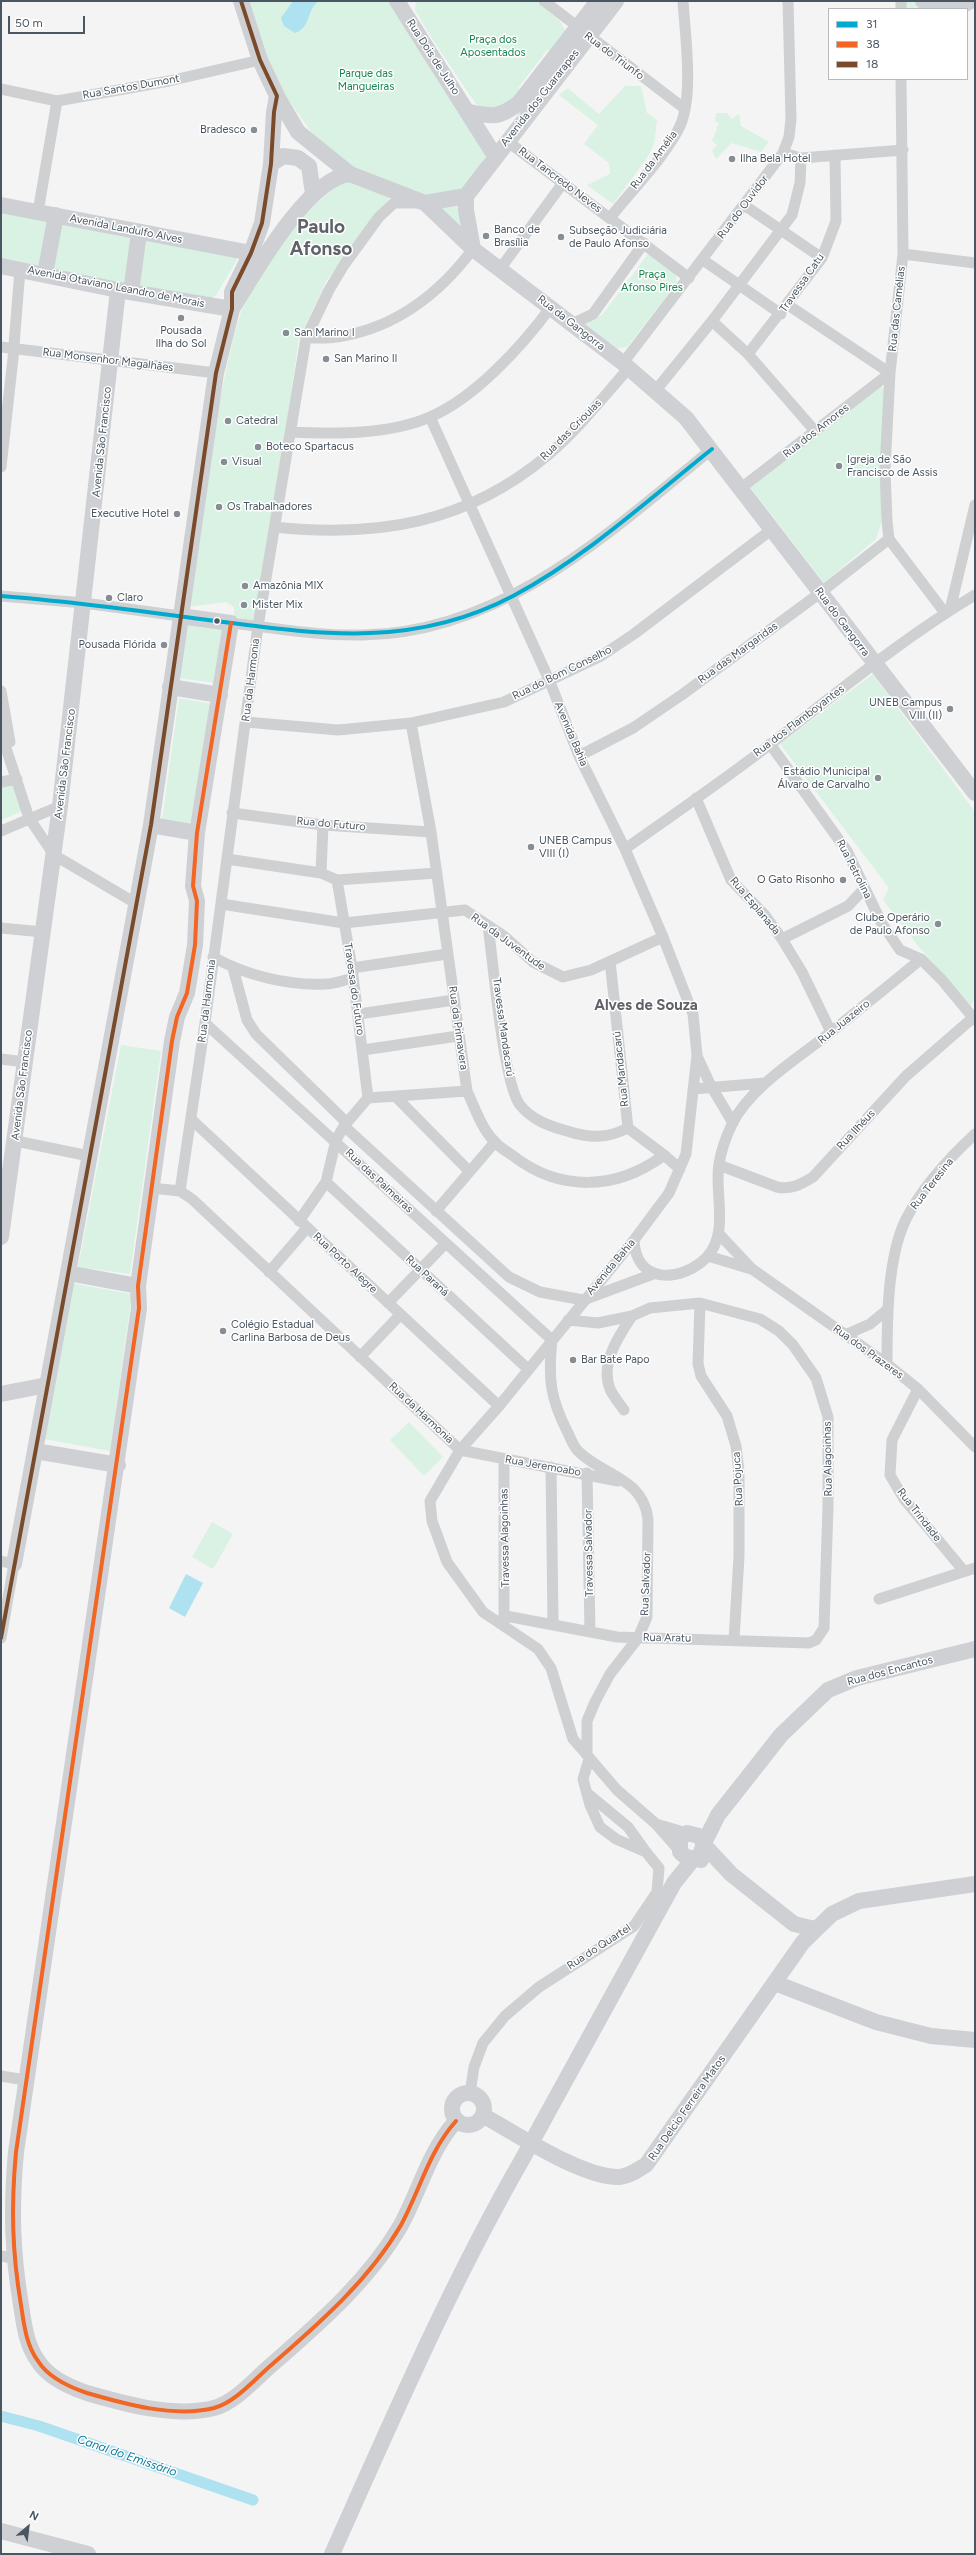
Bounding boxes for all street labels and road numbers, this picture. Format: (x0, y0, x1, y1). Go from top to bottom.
street label: Rua Dois de Julho (404, 17, 462, 97)
street label: Rua do Triunfo (582, 29, 646, 83)
street label: Avenida dos Guararapes (498, 47, 582, 149)
street label: Rua Santos Dumont (82, 72, 180, 102)
street label: Rua da Amélia (628, 128, 680, 192)
street label: Rua Tancredo Neves (516, 144, 604, 216)
street label: Rua do Ouvidor (715, 173, 771, 241)
street label: Avenida Landulfo Alves (69, 212, 183, 246)
street label: Travessa Catu (777, 251, 827, 315)
street label: Avenida Otaviano Leandro de Morais (26, 263, 206, 311)
street label: Rua das Camélias (886, 266, 908, 352)
street label: Rua da Gangorra (535, 293, 607, 353)
street label: Rua Monsenhor Magalhães (42, 345, 174, 375)
street label: Avenida São Francisco (90, 386, 114, 498)
street label: Rua das Crioulas (538, 397, 604, 463)
street label: Rua dos Amores (780, 401, 852, 461)
street label: Rua do Gangorra (812, 585, 872, 659)
street label: Rua das Margaridas (696, 620, 780, 686)
street label: Rua da Harmonia (239, 638, 263, 722)
street label: Rua do Bom Conselho (510, 643, 614, 703)
street label: Rua dos Flamboyantes (751, 682, 847, 760)
street label: Avenida Bahia (551, 700, 591, 768)
street label: Avenida São Francisco (52, 708, 78, 820)
street label: Rua do Futuro (296, 814, 366, 834)
street label: Rua Petrolina (833, 837, 875, 901)
street label: Rua Esplanada (727, 874, 783, 938)
street label: Rua da Juventude (468, 911, 548, 973)
street label: Travessa do Futuro (341, 942, 367, 1036)
street label: Rua da Harmonia (195, 959, 219, 1043)
street label: Travessa Mandacarú (490, 977, 516, 1077)
street label: Rua da Primavera (446, 985, 470, 1071)
street label: Rua Juazeiro (815, 997, 873, 1047)
street label: Avenida São Francisco (9, 1029, 35, 1141)
street label: Rua Mandacarú (610, 1031, 632, 1107)
street label: Rua Ilhéus (834, 1107, 878, 1153)
street label: Rua das Palmeiras (342, 1146, 416, 1216)
street label: Rua Teresina (908, 1156, 956, 1212)
street label: Rua Porto Alegre (310, 1230, 380, 1296)
street label: Avenida Bahia (584, 1236, 638, 1298)
street label: Rua Paraná (403, 1253, 451, 1299)
street label: Rua dos Prazeres (830, 1322, 906, 1382)
street label: Rua da Harmonia (386, 1380, 456, 1446)
street label: Rua Alagoinhas (821, 1421, 835, 1497)
street label: Rua Pojuca (730, 1451, 746, 1507)
street label: Rua Jeremoabo (504, 1453, 582, 1479)
street label: Rua Trindade (894, 1486, 944, 1544)
street label: Travessa Alagoinhas (498, 1488, 512, 1588)
street label: Travessa Salvador (582, 1509, 596, 1597)
street label: Rua Salvador (638, 1552, 654, 1616)
street label: Rua Aratu (643, 1631, 691, 1645)
street label: Rua dos Encantos (846, 1653, 934, 1689)
street label: Rua do Quartel (565, 1921, 633, 1973)
street label: Rua Delcio Ferreira Matos (646, 2053, 728, 2163)

